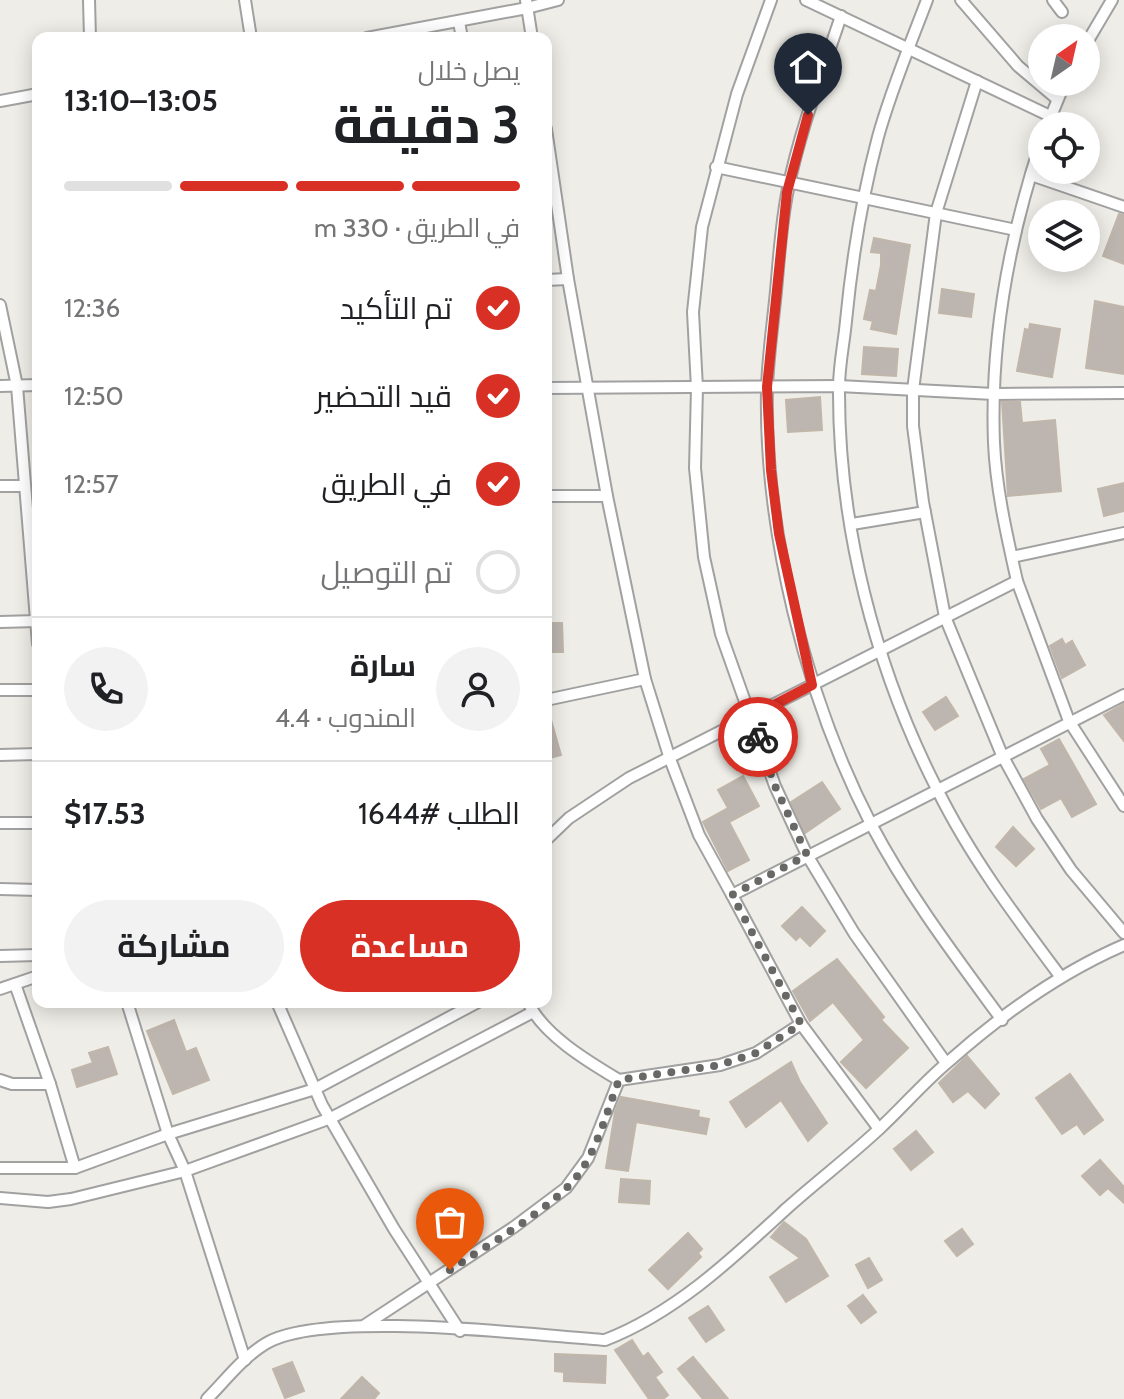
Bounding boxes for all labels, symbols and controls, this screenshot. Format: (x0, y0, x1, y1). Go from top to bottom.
north arrow (1028, 24, 1100, 96)
map controls (1028, 24, 1100, 272)
pin (774, 33, 842, 115)
icon: home (786, 45, 830, 89)
text: يصل خلال (418, 55, 520, 87)
text: 13:05–13:10 (64, 82, 218, 119)
text: 3 دقيقة (333, 93, 520, 156)
button: locate (1028, 112, 1100, 184)
button: layers (1028, 200, 1100, 272)
text: في الطريق · 330 m (314, 212, 520, 244)
icon: check (476, 286, 520, 330)
text: تم التأكيد (340, 290, 452, 327)
text: 12:36 (64, 292, 120, 324)
icon: check (476, 374, 520, 418)
text: قيد التحضير (316, 378, 452, 415)
text: 12:50 (64, 380, 124, 412)
icon: check (476, 462, 520, 506)
text: في الطريق (321, 466, 452, 503)
text: 12:57 (64, 468, 119, 500)
text: تم التوصيل (321, 554, 452, 591)
button: phone (64, 647, 148, 731)
text: سارة (350, 647, 416, 684)
button: person (436, 647, 520, 731)
courier (718, 697, 798, 777)
text: المندوب · 4.4 (275, 702, 416, 734)
icon: bike (736, 715, 780, 759)
text: $17.53 (64, 795, 146, 832)
text: الطلب #1644 (358, 795, 520, 832)
button: مشاركة (64, 900, 284, 992)
button: مساعدة (300, 900, 520, 992)
pin (416, 1188, 484, 1270)
icon: bag (428, 1200, 472, 1244)

